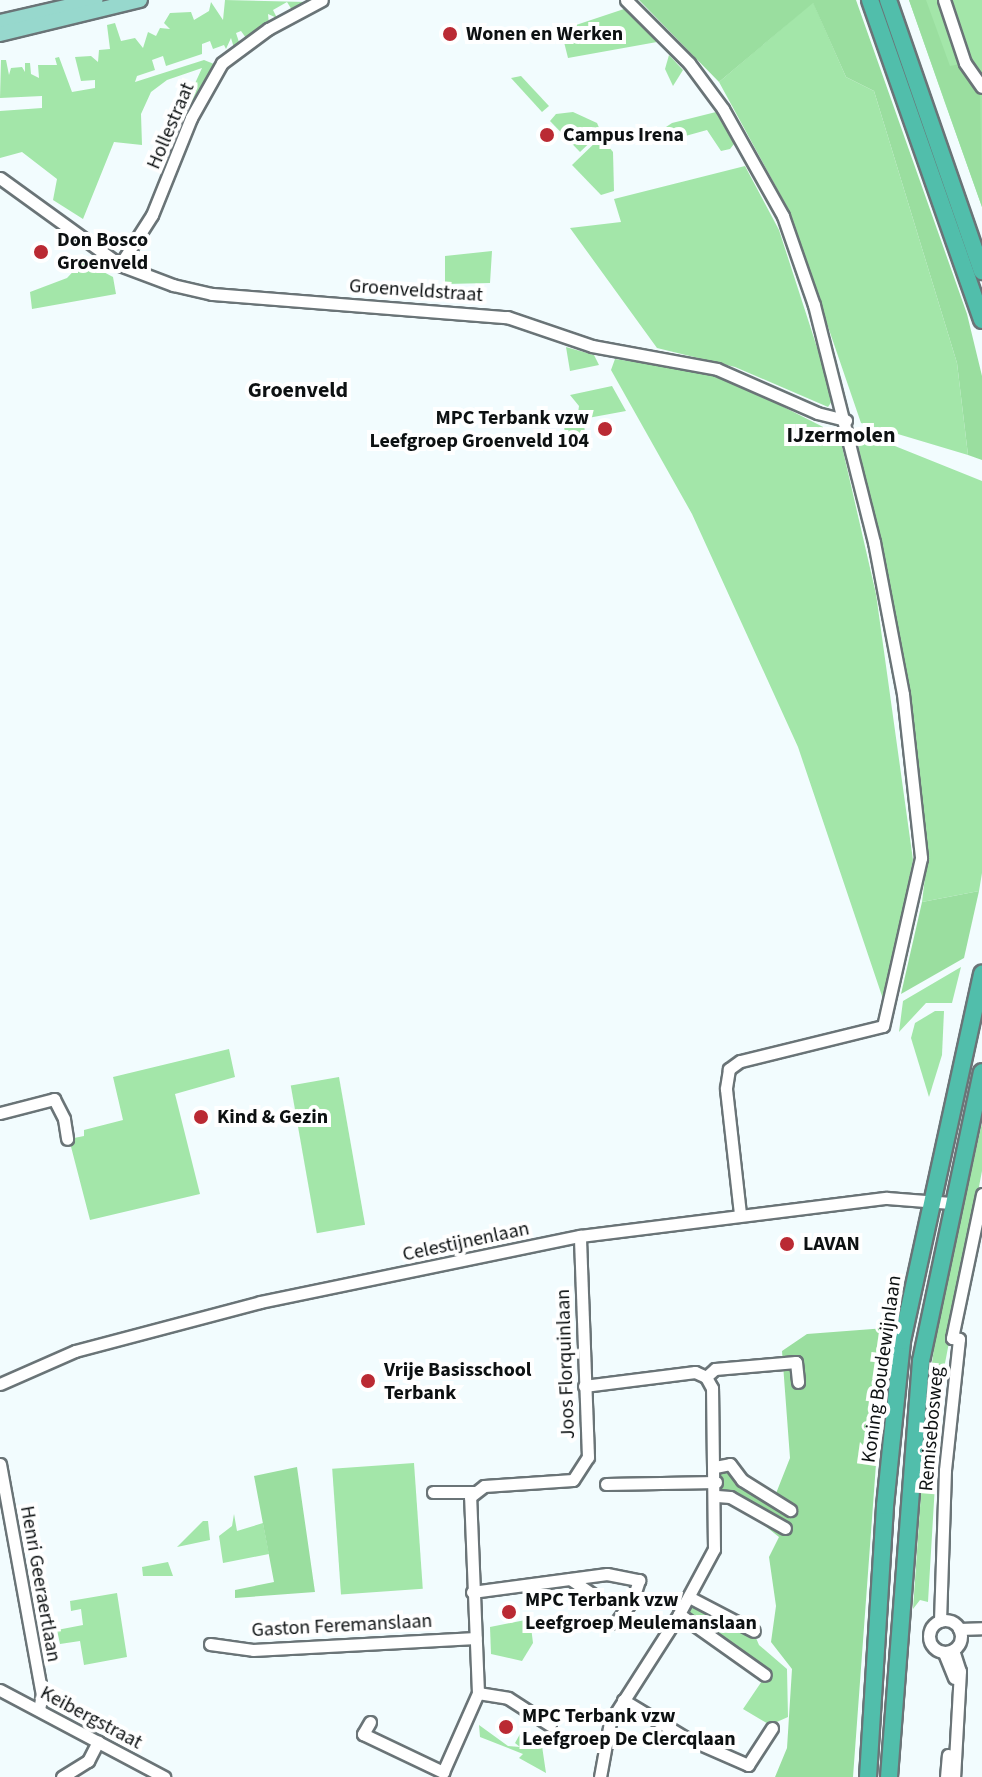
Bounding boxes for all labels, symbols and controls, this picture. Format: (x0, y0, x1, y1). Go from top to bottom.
place label: Wonen en Werken (466, 22, 623, 46)
marker: Wonen en Werken (441, 25, 459, 43)
street label: Hollestraat (142, 79, 200, 173)
place label: Campus Irena (563, 123, 684, 147)
marker: Campus Irena (538, 126, 556, 144)
place label: Don Bosco Groenveld (57, 228, 148, 275)
marker: Don Bosco Groenveld (32, 243, 50, 261)
street label: Groenveldstraat (348, 274, 484, 308)
district label: Groenveld (248, 378, 348, 404)
place label: MPC Terbank vzw Leefgroep Groenveld 104 (369, 406, 589, 453)
marker: MPC Terbank vzw Leefgroep Groenveld 104 (596, 420, 614, 438)
district label: IJzermolen (786, 423, 896, 449)
place label: Kind & Gezin (217, 1105, 328, 1129)
marker: Kind & Gezin (192, 1108, 210, 1126)
street label: Celestijnenlaan (400, 1217, 532, 1267)
place label: LAVAN (803, 1232, 860, 1256)
marker: LAVAN (778, 1235, 796, 1253)
street label: Koning Boudewijnlaan (857, 1274, 907, 1464)
street label: Joos Florquinlaan (551, 1289, 581, 1439)
place label: Vrije Basisschool Terbank (384, 1358, 532, 1405)
street label: Remisebosweg (915, 1366, 949, 1492)
marker: Vrije Basisschool Terbank (359, 1372, 377, 1390)
street label: Henri Geeraertlaan (14, 1504, 66, 1664)
place label: MPC Terbank vzw Leefgroep Meulemanslaan (525, 1588, 757, 1635)
marker: MPC Terbank vzw Leefgroep Meulemanslaan (500, 1603, 518, 1621)
street label: Gaston Feremanslaan (251, 1609, 433, 1643)
street label: Keibergstraat (36, 1681, 146, 1755)
place label: MPC Terbank vzw Leefgroep De Clercqlaan (522, 1704, 736, 1751)
marker: MPC Terbank vzw Leefgroep De Clercqlaan (497, 1718, 515, 1736)

